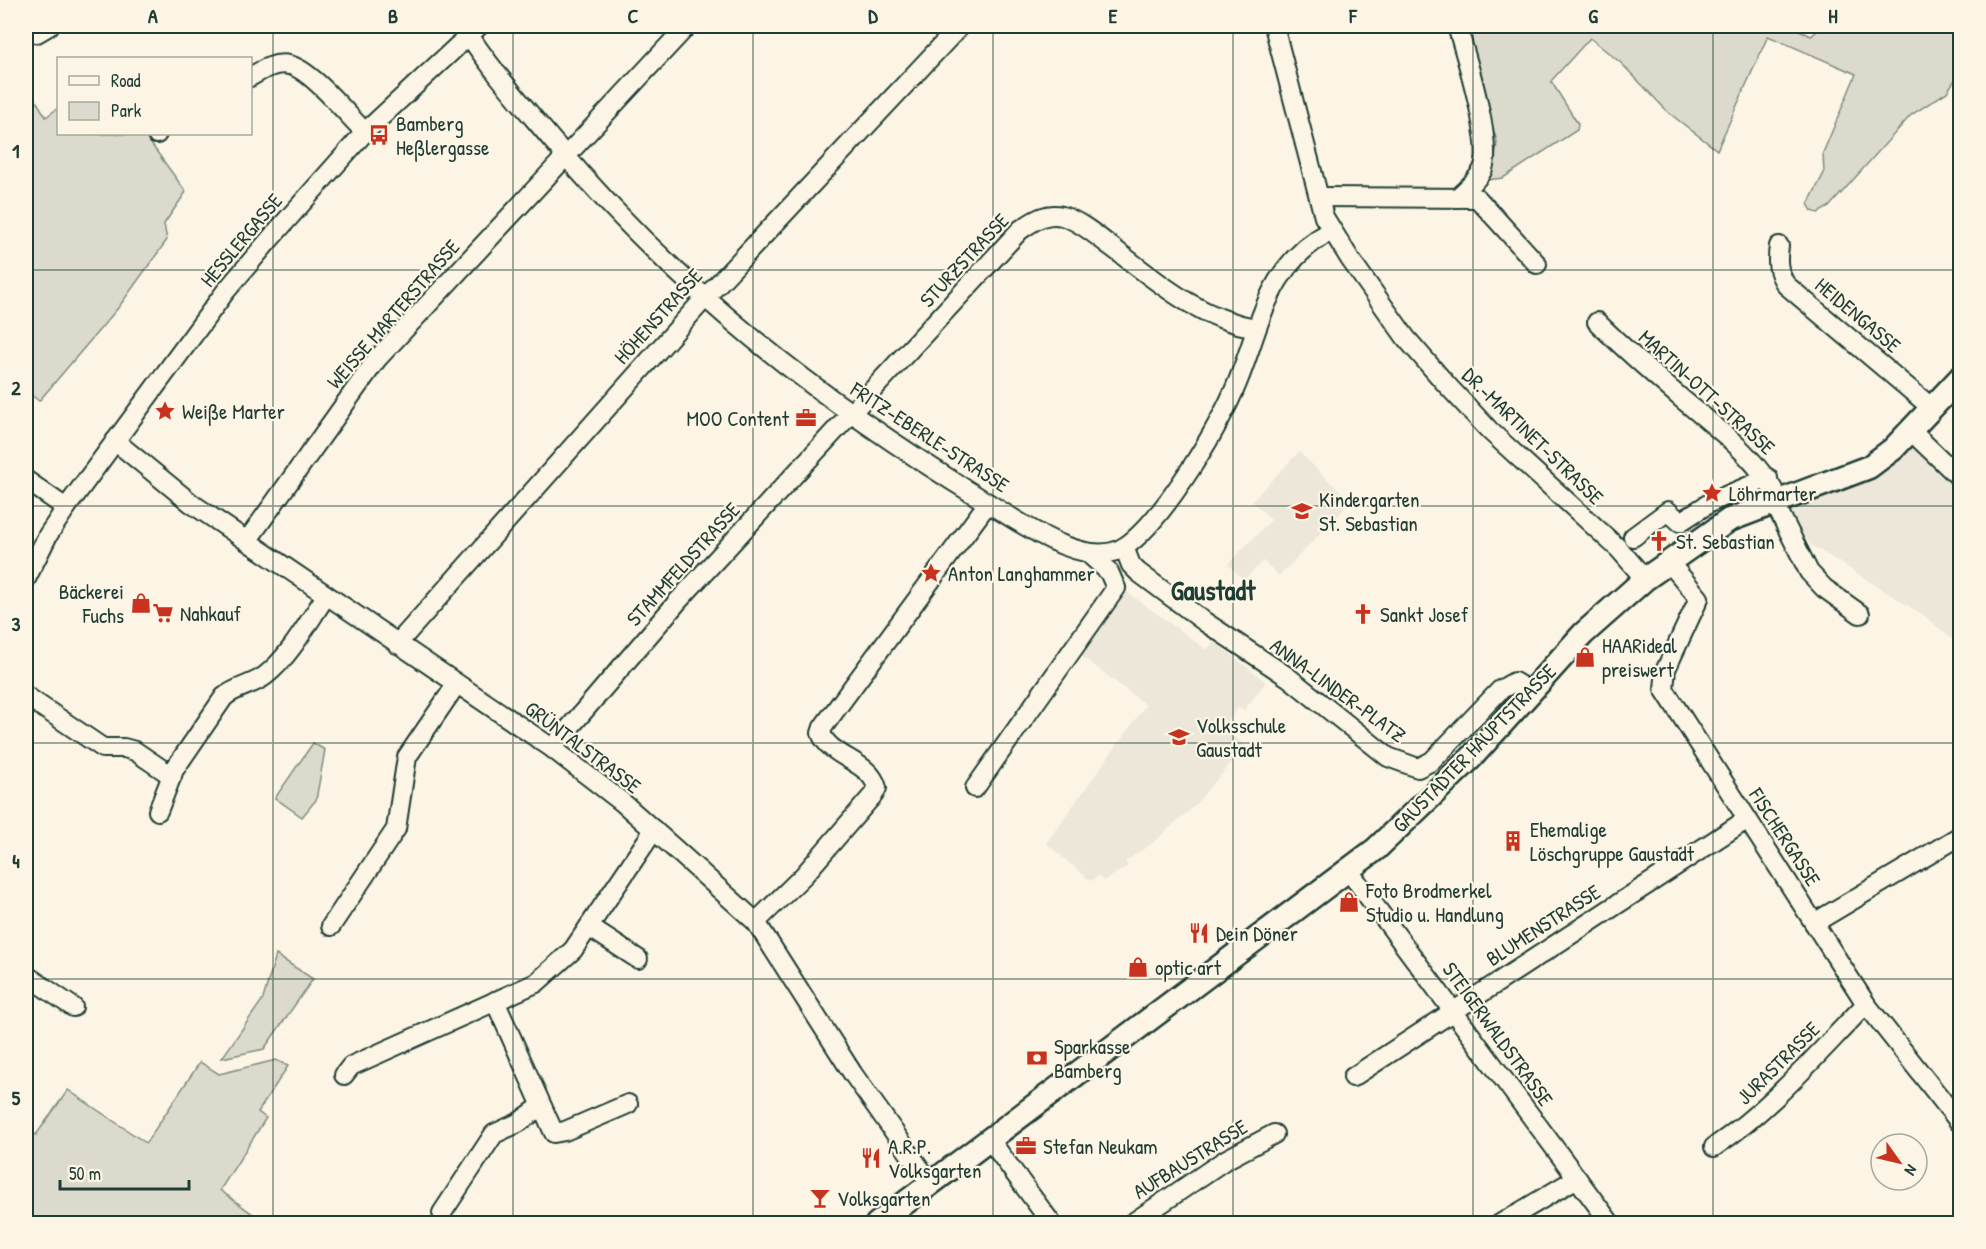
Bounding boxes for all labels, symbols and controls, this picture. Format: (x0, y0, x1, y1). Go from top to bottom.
text: A (148, 2, 158, 29)
text: B (388, 2, 398, 29)
text: C (628, 2, 639, 29)
text: D (868, 2, 878, 29)
text: E (1109, 2, 1118, 29)
text: F (1348, 2, 1358, 29)
text: G (1588, 2, 1598, 29)
text: H (1828, 2, 1838, 29)
legend (57, 57, 252, 135)
text: Road (111, 68, 141, 93)
text: Park (111, 98, 142, 123)
place label: Bamberg Heßlergasse (396, 109, 489, 162)
bus stop icon: Bamberg Heßlergasse (367, 123, 391, 147)
text: 1 (12, 137, 20, 164)
street label: HESSLERGASSE (193, 187, 289, 293)
street label: STURZSTRASSE (913, 207, 1015, 313)
street label: WEISSE MARTERSTRASSE (320, 233, 466, 395)
street label: HÖHENSTRASSE (607, 262, 709, 370)
street label: HEIDENGASSE (1809, 271, 1907, 359)
street label: MARTIN-OTT-STRASSE (1633, 323, 1781, 461)
street label: DR.-MARTINET-STRASSE (1456, 361, 1610, 511)
text: 2 (11, 374, 21, 401)
street label: FRITZ-EBERLE-STRASSE (844, 374, 1015, 499)
place label: Weiße Marter (182, 397, 285, 426)
place icon: Weiße Marter (153, 399, 177, 423)
place label: MOO Content (687, 404, 790, 433)
office icon: MOO Content (794, 406, 818, 430)
place label: Löhrmarter (1729, 479, 1816, 508)
place icon: Löhrmarter (1700, 481, 1724, 505)
place label: Kindergarten St. Sebastian (1319, 485, 1420, 538)
street label: STAMMFELDSTRASSE (620, 496, 746, 632)
school or university icon: Kindergarten St. Sebastian (1290, 499, 1314, 523)
place label: St. Sebastian (1676, 527, 1775, 556)
church icon: St. Sebastian (1647, 529, 1671, 553)
place label: Anton Langhammer (948, 559, 1095, 588)
place icon: Anton Langhammer (919, 561, 943, 585)
district label: Gaustadt (1171, 572, 1257, 608)
place label: Bäckerei Fuchs (59, 577, 124, 630)
shop icon: Bäckerei Fuchs (129, 591, 153, 615)
place label: Nahkauf (180, 599, 242, 628)
place label: Sankt Josef (1380, 600, 1469, 629)
supermarket icon: Nahkauf (151, 601, 175, 625)
church icon: Sankt Josef (1351, 602, 1375, 626)
text: 3 (12, 610, 21, 637)
street label: ANNA-LINDER-PLATZ (1264, 631, 1412, 749)
place label: HAARideal preiswert (1602, 631, 1677, 684)
shop icon: HAARideal preiswert (1573, 645, 1597, 669)
street label: GAUSTADTER HAUPTSTRASSE (1386, 657, 1562, 839)
street label: GRÜNTALSTRASSE (519, 694, 647, 800)
place label: Volksschule Gaustadt (1196, 711, 1286, 764)
school or university icon: Volksschule Gaustadt (1167, 725, 1191, 749)
street label: FISCHERGASSE (1742, 782, 1828, 892)
place label: Ehemalige Löschgruppe Gaustadt (1530, 815, 1695, 868)
building icon: Ehemalige Löschgruppe Gaustadt (1501, 829, 1525, 853)
text: 4 (12, 847, 20, 874)
place label: Foto Brodmerkel Studio u. Handlung (1365, 876, 1504, 929)
street label: BLUMENSTRASSE (1480, 877, 1606, 973)
shop icon: Foto Brodmerkel Studio u. Handlung (1337, 890, 1361, 914)
place label: Dein Döner (1216, 919, 1298, 948)
restaurant icon: Dein Döner (1187, 921, 1211, 945)
place label: optic art (1155, 953, 1222, 982)
shop icon: optic art (1126, 955, 1150, 979)
street label: STEIGERWALDSTRASSE (1436, 956, 1560, 1112)
street label: JURASTRASSE (1730, 1015, 1826, 1111)
place label: Sparkasse Bamberg (1054, 1032, 1130, 1085)
bank icon: Sparkasse Bamberg (1025, 1046, 1049, 1070)
text: 5 (12, 1084, 21, 1111)
street label: AUFBAUSTRASSE (1127, 1112, 1253, 1206)
place label: A.R.P. Volksgarten (888, 1132, 981, 1185)
place label: Stefan Neukam (1043, 1132, 1157, 1161)
north arrow (1869, 1132, 1929, 1192)
office icon: Stefan Neukam (1014, 1134, 1038, 1158)
restaurant icon: A.R.P. Volksgarten (859, 1146, 883, 1170)
scale bar (60, 1153, 189, 1191)
text: 50 m (69, 1161, 101, 1186)
text: N (1900, 1161, 1923, 1180)
place label: Volksgarten (837, 1184, 930, 1213)
bar icon: Volksgarten (808, 1186, 832, 1210)

